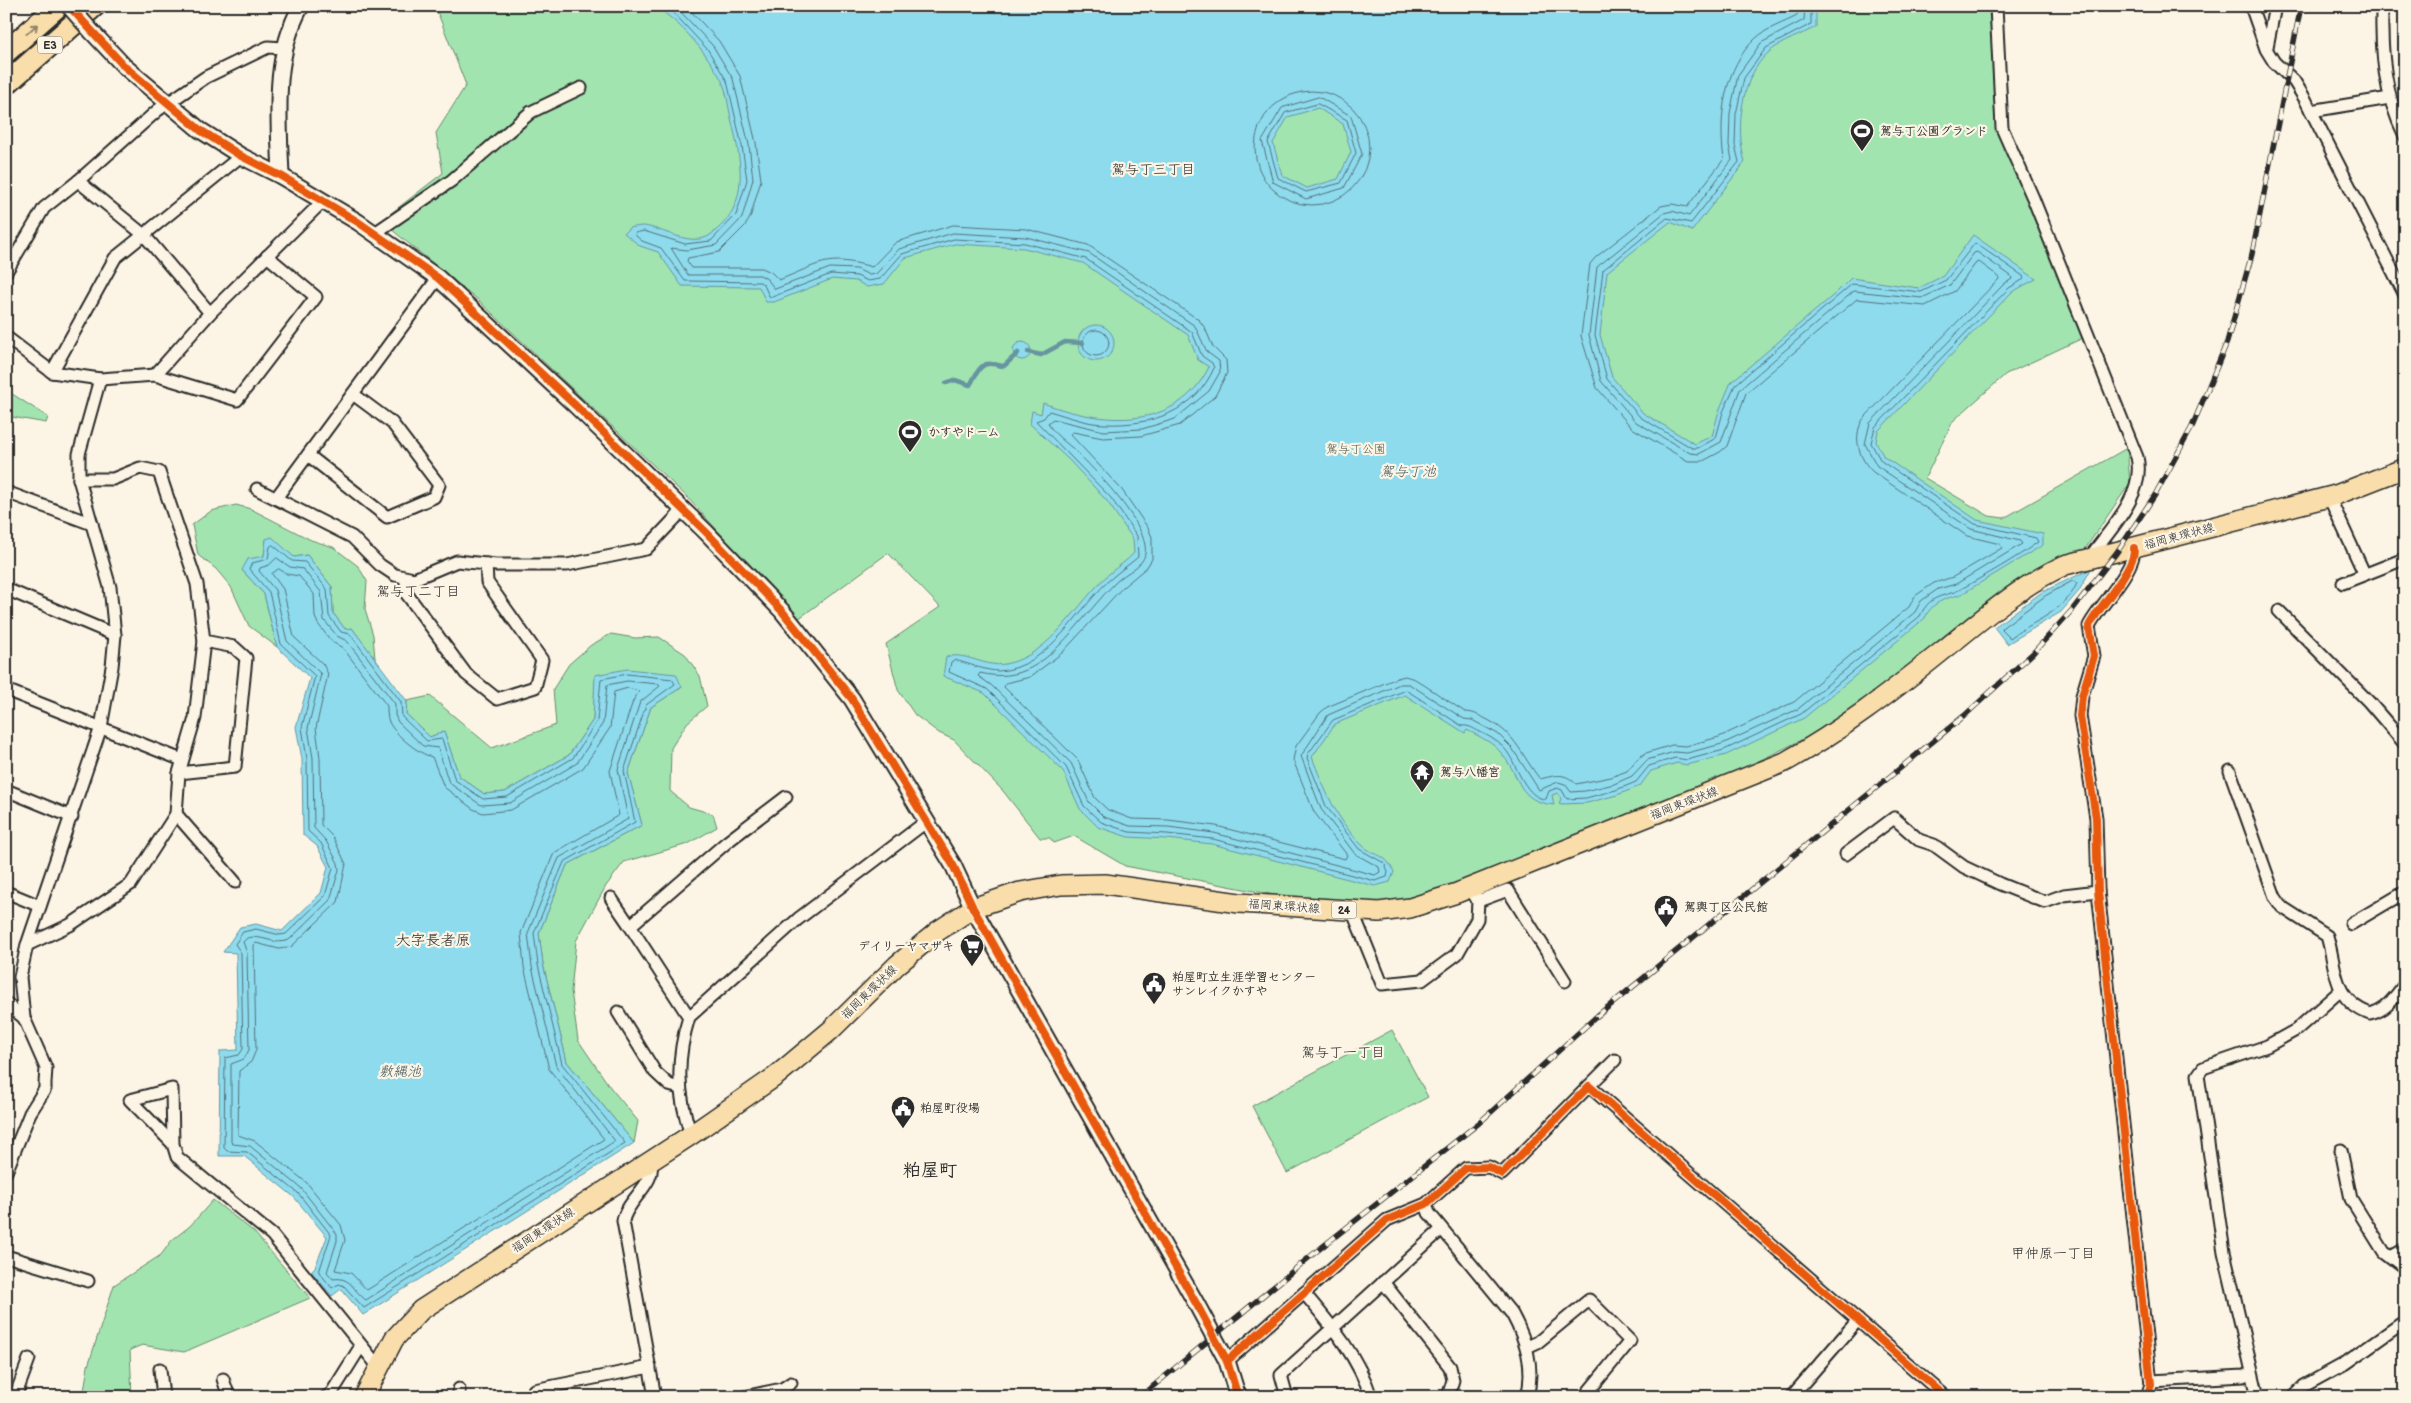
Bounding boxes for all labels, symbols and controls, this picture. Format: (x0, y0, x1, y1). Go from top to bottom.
one-way arrow (26, 23, 39, 35)
road number: E3 (38, 36, 62, 54)
sports icon: 駕与丁公園グランド (1849, 118, 1875, 152)
place label: 駕与丁公園グランド (1880, 124, 1988, 139)
district label: 駕与丁三丁目 (1111, 161, 1195, 178)
sports icon: かすやドーム (897, 419, 923, 453)
place label: かすやドーム (928, 425, 1000, 440)
park label: 駕与丁公園 (1326, 442, 1386, 457)
water label: 駕与丁池 (1380, 463, 1437, 480)
street label: 福岡東環状線 (2142, 520, 2216, 553)
district label: 駕与丁二丁目 (376, 583, 460, 600)
temple icon: 駕与八幡宮 (1409, 759, 1435, 793)
place label: 駕与八幡宮 (1440, 765, 1500, 780)
street label: 福岡東環状線 (1648, 784, 1720, 823)
public building icon: 駕輿丁区公民館 (1653, 894, 1679, 928)
street label: 福岡東環状線 (1248, 897, 1320, 916)
place label: 駕輿丁区公民館 (1684, 900, 1768, 915)
road number: 24 (1332, 902, 1356, 918)
district label: 大字長者原 (395, 931, 471, 950)
supermarket icon: デイリーヤマザキ (959, 933, 985, 967)
place label: デイリーヤマザキ (858, 939, 954, 954)
street label: 福岡東環状線 (838, 962, 900, 1023)
place label: 粕屋町立生涯学習センター サンレイクかすや (1172, 970, 1316, 999)
public building icon: 粕屋町立生涯学習センター サンレイクかすや (1141, 971, 1167, 1005)
district label: 駕与丁一丁目 (1301, 1044, 1385, 1061)
water label: 敷縄池 (379, 1063, 422, 1080)
public building icon: 粕屋町役場 (890, 1095, 916, 1129)
place label: 粕屋町役場 (920, 1101, 980, 1116)
district label: 粕屋町 (903, 1160, 957, 1181)
street label: 福岡東環状線 (509, 1205, 578, 1256)
district label: 甲仲原一丁目 (2011, 1245, 2095, 1262)

